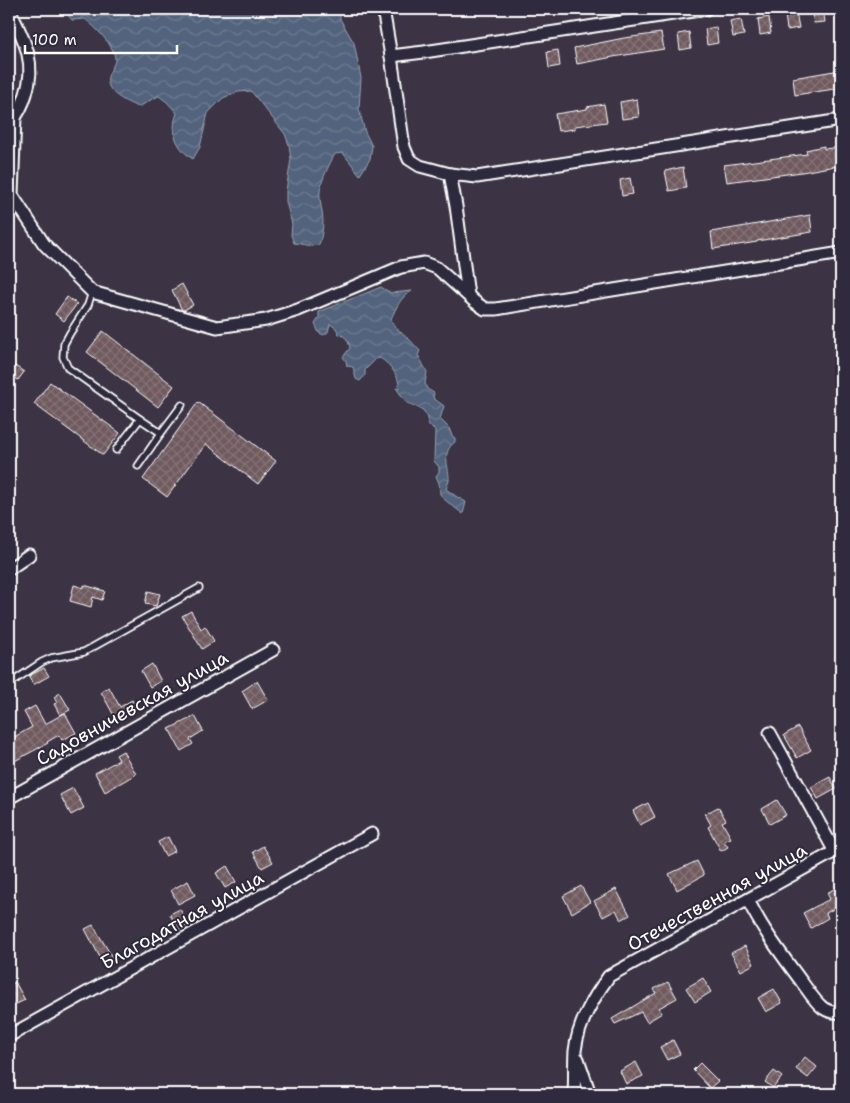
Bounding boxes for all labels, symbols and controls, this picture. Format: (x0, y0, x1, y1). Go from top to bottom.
scale bar (25, 22, 178, 54)
text: 100 m (32, 30, 77, 50)
street label: Садовничевская улица (31, 645, 233, 771)
street label: Отечественная улица (623, 837, 811, 957)
street label: Благодатная улица (96, 865, 268, 975)

